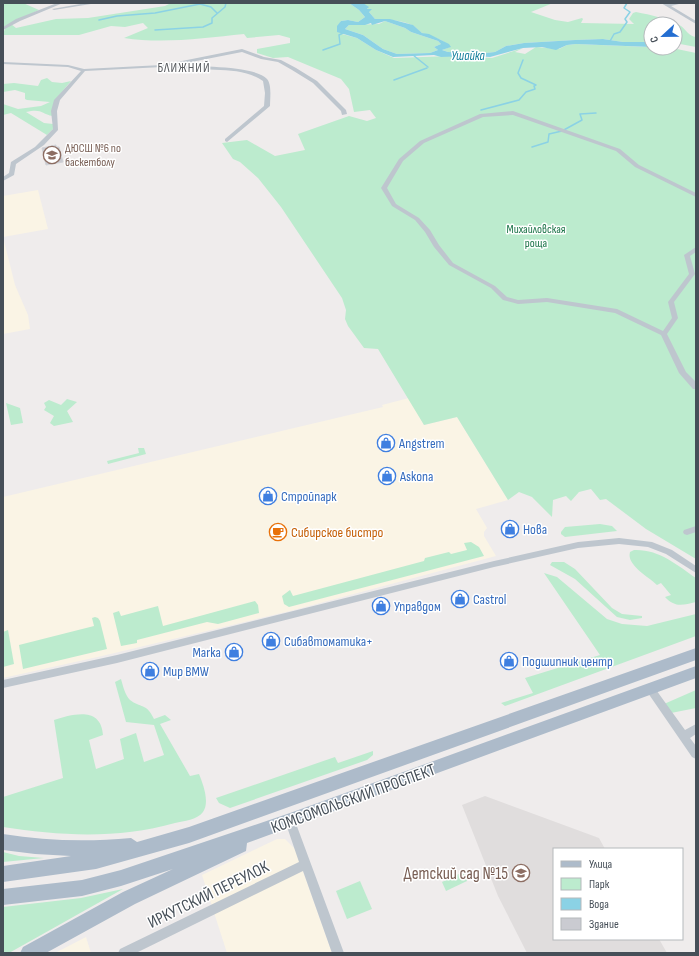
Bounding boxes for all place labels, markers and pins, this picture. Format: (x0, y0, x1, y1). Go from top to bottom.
place label: ДЮСШ №6 по баскетболу (65, 141, 121, 170)
school or university icon: ДЮСШ №6 по баскетболу (42, 145, 62, 165)
shop icon: Angstrem (376, 433, 396, 453)
place label: Angstrem (398, 435, 445, 452)
shop icon: Askona (377, 466, 397, 486)
place label: Askona (399, 468, 433, 485)
shop icon: Стройпарк (258, 486, 278, 506)
place label: Стройпарк (281, 488, 337, 505)
shop icon: Нова (500, 519, 520, 539)
place label: Нова (523, 521, 547, 538)
cafe icon: Сибирское бистро (268, 522, 288, 542)
place label: Сибирское бистро (291, 524, 383, 541)
shop icon: Castrol (450, 589, 470, 609)
place label: Castrol (473, 591, 506, 608)
shop icon: Управдом (371, 596, 391, 616)
place label: Управдом (394, 598, 441, 615)
shop icon: Сибавтоматика+ (261, 631, 281, 651)
place label: Сибавтоматика+ (284, 633, 373, 650)
shop icon: Marka (224, 642, 244, 662)
place label: Marka (193, 644, 221, 661)
shop icon: Подшипник центр (499, 651, 519, 671)
place label: Подшипник центр (522, 653, 613, 670)
shop icon: Мир BMW (140, 661, 160, 681)
place label: Мир BMW (163, 663, 209, 680)
school or university icon: Детский сад №15 (511, 863, 531, 883)
place label: Детский сад №15 (404, 864, 508, 884)

